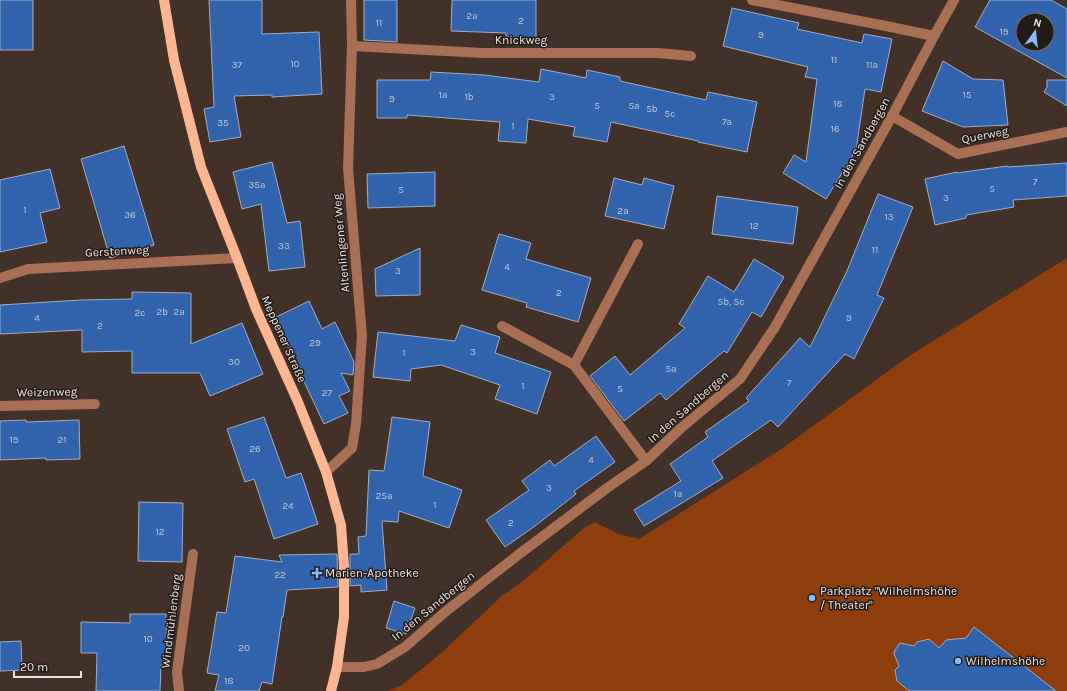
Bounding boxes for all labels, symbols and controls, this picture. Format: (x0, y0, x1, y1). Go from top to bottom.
house number: 2a (466, 10, 478, 22)
north arrow (1015, 12, 1055, 52)
house number: 2 (518, 15, 524, 27)
text: N (1032, 16, 1043, 30)
house number: 11 (376, 17, 382, 29)
house number: 19 (999, 26, 1009, 38)
house number: 9 (758, 29, 764, 41)
street label: Knickweg (495, 33, 548, 47)
house number: 11 (831, 54, 837, 66)
house number: 10 (290, 58, 300, 70)
house number: 37 (232, 59, 243, 71)
house number: 11a (866, 59, 878, 71)
house number: 1a (439, 89, 447, 101)
house number: 15 (963, 89, 972, 101)
house number: 1b (464, 91, 474, 103)
house number: 3 (549, 91, 555, 103)
house number: 9 (389, 93, 395, 105)
street label: In den Sandbergen (831, 95, 893, 191)
house number: 18 (833, 98, 843, 110)
house number: 5 (594, 100, 600, 112)
house number: 5a (628, 100, 640, 112)
house number: 5b (646, 103, 658, 115)
house number: 5c (665, 108, 675, 120)
house number: 7a (722, 116, 732, 128)
house number: 35 (217, 117, 229, 129)
house number: 1 (511, 120, 515, 132)
house number: 16 (830, 123, 840, 135)
street label: Querweg (960, 124, 1010, 146)
house number: 7 (1033, 176, 1038, 188)
house number: 35a (248, 179, 266, 191)
house number: 5 (989, 183, 995, 195)
house number: 5 (398, 184, 404, 196)
house number: 3 (943, 192, 949, 204)
street label: Altenlingener Weg (330, 193, 352, 293)
house number: 1 (23, 204, 27, 216)
house number: 2a (617, 205, 629, 217)
house number: 36 (124, 209, 136, 221)
house number: 13 (884, 211, 894, 223)
house number: 12 (749, 220, 759, 232)
house number: 33 (278, 240, 290, 252)
street label: Gerstenweg (85, 242, 150, 260)
house number: 11 (872, 244, 878, 256)
house number: 4 (504, 261, 510, 273)
house number: 3 (395, 265, 401, 277)
house number: 2 (556, 287, 562, 299)
street label: Meppener Straße (259, 294, 309, 384)
house number: 5b, 5c (718, 296, 744, 308)
house number: 2b (156, 306, 168, 318)
house number: 2a (173, 306, 185, 318)
house number: 2c (135, 307, 145, 319)
house number: 4 (34, 312, 40, 324)
house number: 9 (846, 312, 852, 324)
house number: 2 (97, 320, 103, 332)
house number: 29 (309, 337, 321, 349)
house number: 3 (470, 346, 476, 358)
house number: 1 (402, 347, 406, 359)
house number: 30 (228, 356, 240, 368)
house number: 5a (665, 363, 677, 375)
street label: In den Sandbergen (645, 368, 731, 446)
house number: 7 (787, 377, 792, 389)
house number: 1 (521, 380, 525, 392)
house number: 5 (617, 383, 623, 395)
street label: Weizenweg (16, 384, 78, 400)
house number: 27 (322, 387, 333, 399)
house number: 19 (9, 434, 19, 446)
house number: 21 (57, 434, 67, 446)
house number: 26 (249, 443, 261, 455)
house number: 4 (588, 454, 594, 466)
house number: 3 (546, 482, 552, 494)
house number: 1a (674, 488, 682, 500)
house number: 25a (376, 490, 392, 502)
house number: 1 (433, 499, 437, 511)
house number: 24 (282, 500, 294, 512)
house number: 2 (508, 517, 514, 529)
house number: 12 (155, 526, 165, 538)
place label: Marien-Apotheke (325, 566, 419, 580)
marker: Marien-Apotheke (312, 568, 322, 578)
street label: In den Sandbergen (389, 568, 477, 644)
house number: 22 (274, 569, 286, 581)
street label: Windmühlenberg (158, 573, 184, 669)
place label: Parkplatz "Wilhelmshöhe / Theater" (820, 584, 957, 612)
marker: Parkplatz "Wilhelmshöhe / Theater" (807, 593, 817, 603)
house number: 10 (143, 633, 153, 645)
house number: 20 (238, 642, 250, 654)
scale bar (14, 653, 81, 679)
place label: Wilhelmshöhe (966, 654, 1045, 668)
marker: Wilhelmshöhe (953, 656, 963, 666)
text: 20 m (20, 660, 48, 674)
house number: 18 (224, 675, 234, 687)

